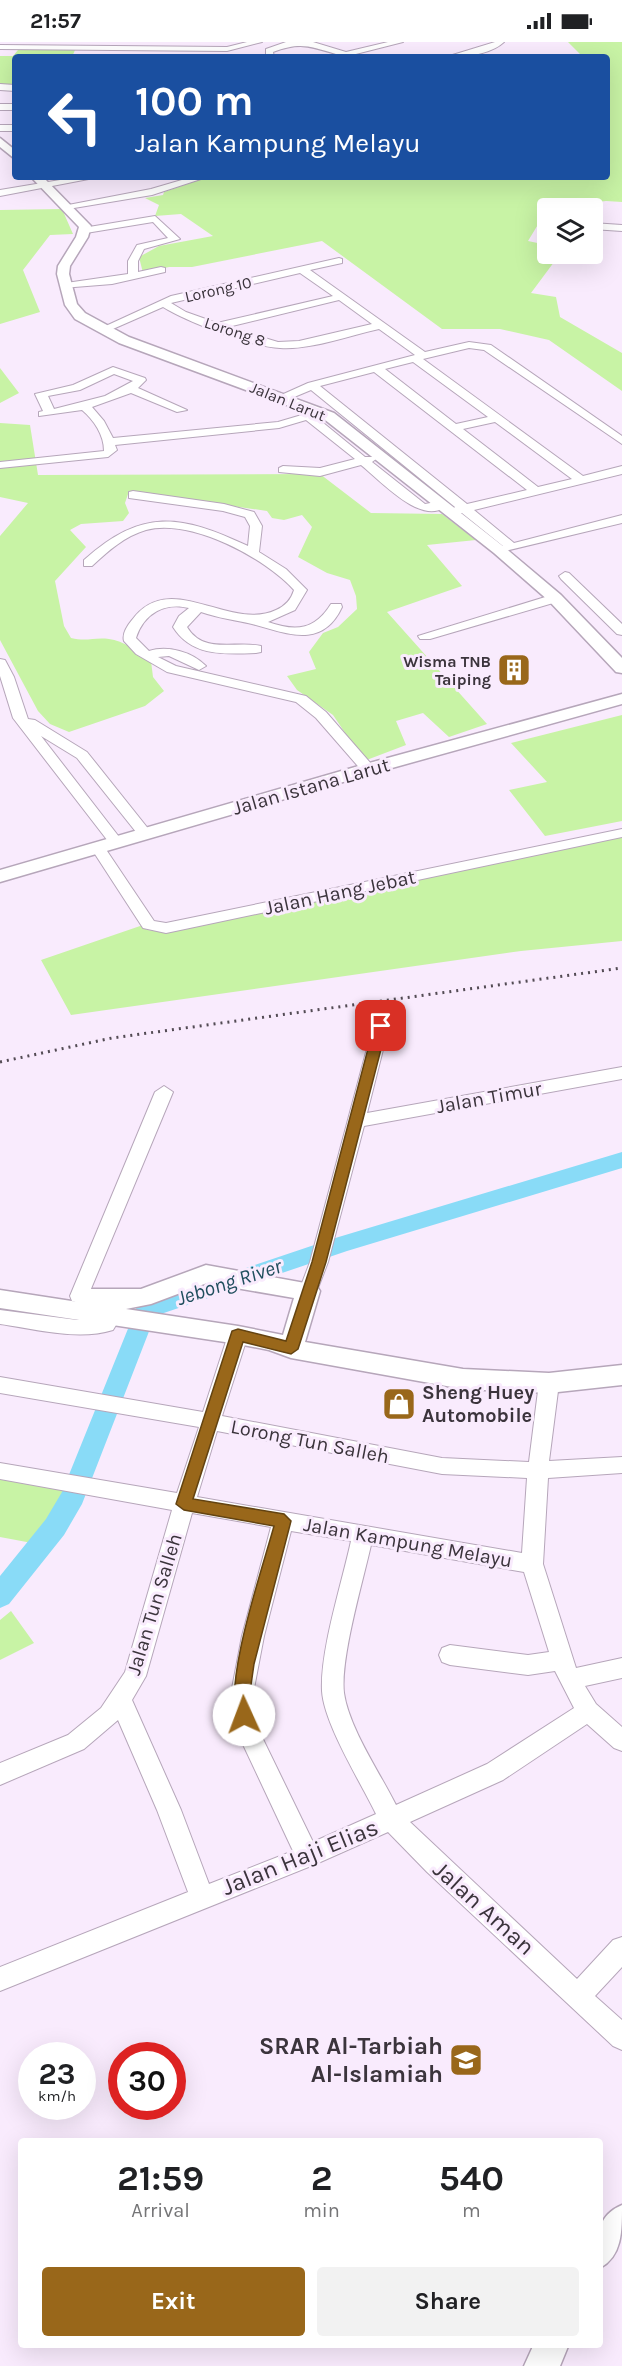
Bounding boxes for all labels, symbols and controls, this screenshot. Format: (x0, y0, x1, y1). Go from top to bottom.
text: 21:57 (30, 8, 81, 34)
text: 100 m (135, 76, 254, 126)
icon: left (36, 78, 114, 156)
text: Jalan Kampung Melayu (135, 127, 421, 159)
map controls (537, 198, 603, 264)
button: layers (537, 198, 603, 264)
street label: Lorong 10 (183, 273, 253, 306)
street label: Lorong 8 (202, 313, 268, 350)
street label: Jalan Larut (247, 378, 328, 425)
place label: Wisma TNB Taiping (403, 652, 491, 689)
building icon: Wisma TNB Taiping (496, 652, 532, 688)
street label: Jalan Istana Larut (230, 753, 393, 820)
street label: Jalan Hang Jebat (263, 865, 418, 920)
pin (355, 1000, 406, 1051)
icon: arrive (364, 1009, 397, 1042)
street label: Jalan Timur (435, 1077, 544, 1118)
water label: Jebong River (173, 1254, 285, 1310)
place label: Sheng Huey Automobile (422, 1381, 534, 1427)
shop icon: Sheng Huey Automobile (381, 1386, 417, 1422)
street label: Lorong Tun Salleh (229, 1415, 391, 1468)
street label: Jalan Kampung Melayu (302, 1513, 514, 1572)
street label: Jalan Tun Salleh (122, 1531, 187, 1678)
position arrow (212, 1683, 276, 1747)
street label: Jalan Haji Elias (218, 1813, 382, 1901)
street label: Jalan Aman (427, 1855, 541, 1961)
place label: SRAR Al-Tarbiah Al-Islamiah (259, 2032, 443, 2088)
speed limit sign: 30 (108, 2042, 186, 2120)
school or university icon: SRAR Al-Tarbiah Al-Islamiah (448, 2042, 484, 2078)
text: 23 (39, 2056, 75, 2092)
text: km/h (38, 2087, 76, 2105)
text: 21:59 (117, 2157, 204, 2199)
text: 2 (311, 2157, 332, 2199)
text: 540 (439, 2157, 504, 2199)
text: Arrival (131, 2199, 190, 2222)
text: min (303, 2199, 340, 2222)
text: m (462, 2199, 481, 2222)
button: Exit (42, 2267, 305, 2336)
button: Share (317, 2267, 579, 2336)

